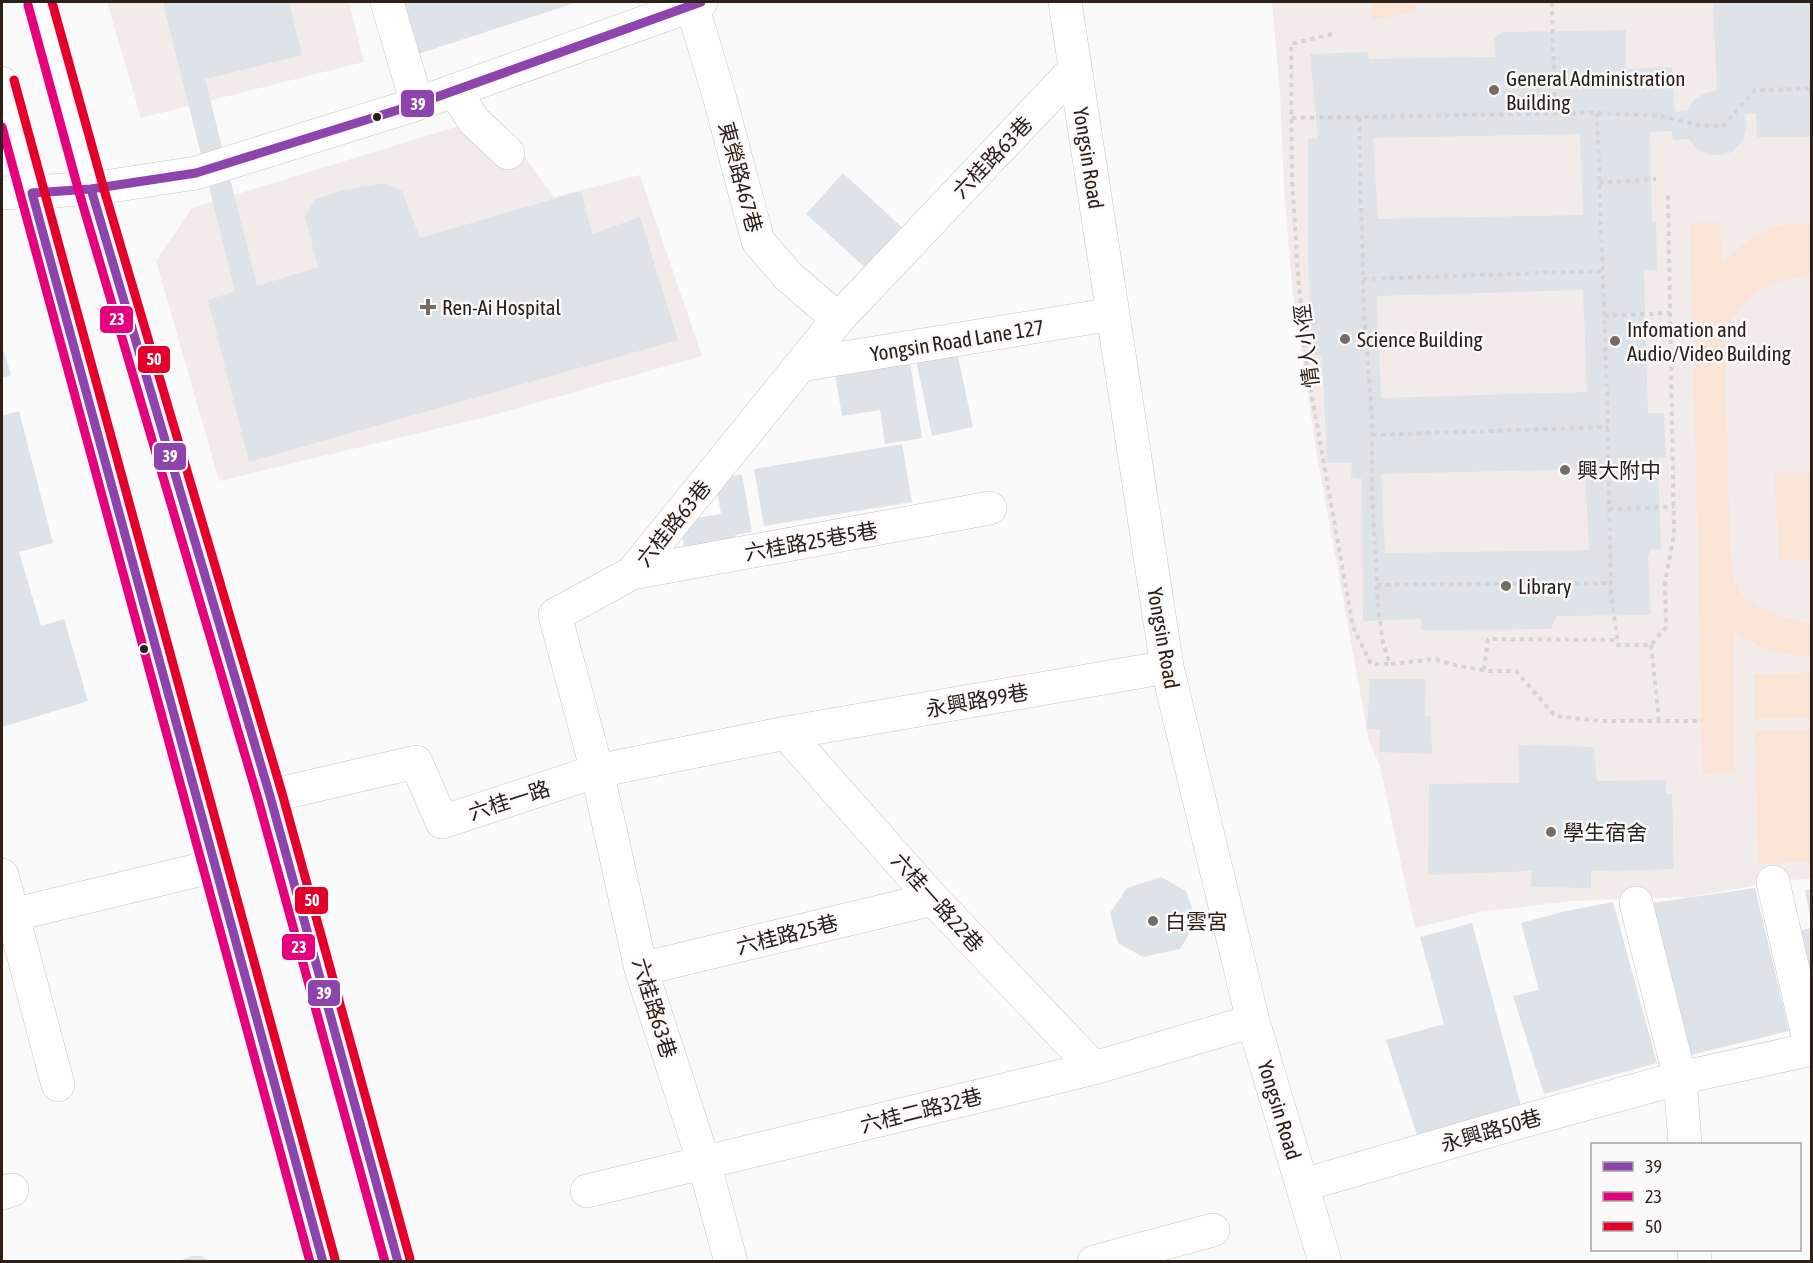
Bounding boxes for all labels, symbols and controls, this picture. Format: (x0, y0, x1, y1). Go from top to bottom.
place label: General Administration Building (1506, 66, 1686, 114)
marker: General Administration Building (1487, 83, 1501, 97)
line badge: 39 (400, 89, 435, 118)
text: 39 (410, 95, 426, 113)
street label: Yongsin Road (1069, 105, 1109, 211)
unlabelled marker (371, 111, 383, 123)
street label: 六桂路63巷 (947, 111, 1037, 203)
street label: 東榮路467巷 (715, 119, 767, 235)
place label: Ren-Ai Hospital (442, 295, 562, 319)
marker: Ren-Ai Hospital (419, 298, 437, 316)
street label: 情人小徑 (1289, 303, 1323, 389)
line badge: 23 (99, 305, 134, 334)
text: 23 (109, 310, 125, 328)
street label: Yongsin Road Lane 127 (868, 314, 1046, 366)
place label: Infomation and Audio/Video Building (1627, 317, 1791, 365)
place label: Science Building (1357, 327, 1483, 351)
marker: Science Building (1338, 332, 1352, 346)
marker: Infomation and Audio/Video Building (1608, 334, 1622, 348)
line badge: 50 (137, 345, 171, 374)
text: 50 (146, 350, 162, 368)
line badge: 39 (153, 442, 187, 471)
text: 39 (162, 447, 178, 465)
place label: 興大附中 (1577, 458, 1661, 482)
marker: 興大附中 (1558, 463, 1572, 477)
street label: 六桂路63巷 (631, 475, 715, 571)
street label: 六桂路25巷5巷 (743, 517, 879, 565)
place label: Library (1518, 574, 1572, 598)
marker: Library (1499, 579, 1513, 593)
street label: Yongsin Road (1143, 585, 1185, 691)
unlabelled marker (138, 643, 150, 655)
street label: 永興路99巷 (924, 679, 1030, 721)
street label: 六桂一路 (465, 776, 553, 824)
place label: 學生宿舍 (1563, 820, 1647, 844)
marker: 學生宿舍 (1544, 825, 1558, 839)
street label: 六桂一路22巷 (887, 848, 989, 956)
line badge: 50 (294, 886, 329, 915)
text: 50 (304, 891, 320, 909)
place label: 白雲宮 (1165, 909, 1228, 933)
street label: 六桂路25巷 (734, 910, 840, 958)
marker: 白雲宮 (1146, 914, 1160, 928)
line badge: 23 (281, 933, 316, 961)
text: 23 (291, 938, 307, 956)
street label: 六桂路63巷 (628, 955, 682, 1061)
line badge: 39 (307, 979, 341, 1007)
text: 39 (316, 984, 332, 1002)
street label: Yongsin Road (1254, 1057, 1306, 1163)
street label: 六桂二路32巷 (858, 1083, 984, 1137)
street label: 永興路50巷 (1438, 1104, 1544, 1156)
legend (1591, 1143, 1801, 1251)
text: 39 (1645, 1156, 1662, 1177)
text: 23 (1645, 1186, 1662, 1207)
text: 50 (1645, 1216, 1662, 1237)

